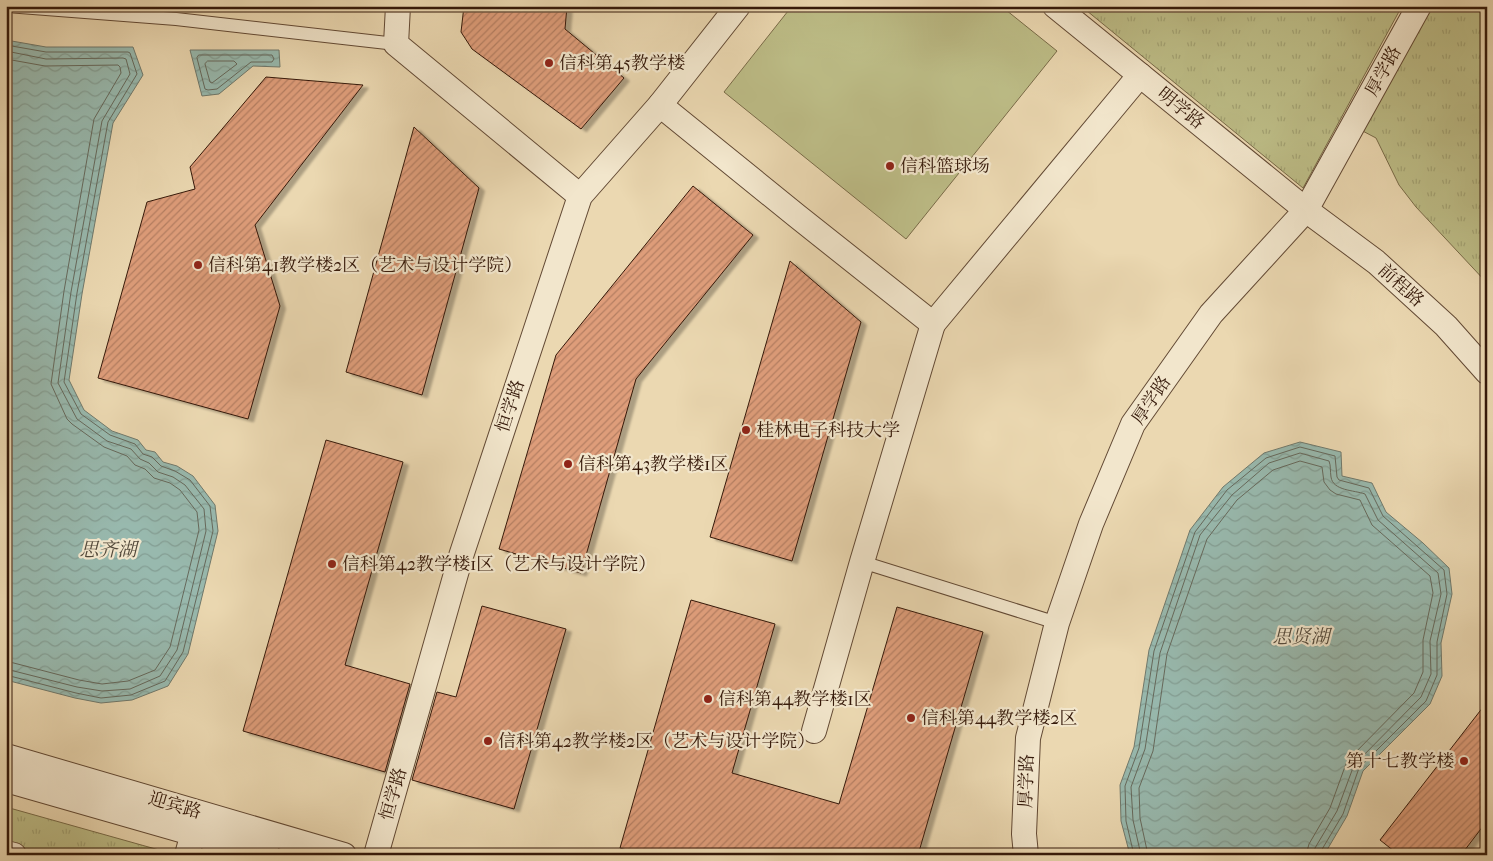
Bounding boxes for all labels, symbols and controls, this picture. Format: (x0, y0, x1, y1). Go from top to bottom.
street label: 厚学路 (1361, 43, 1406, 100)
place label: 信科第45教学楼 (559, 53, 685, 74)
marker: 信科第45教学楼 (543, 57, 555, 69)
street label: 明学路 (1153, 83, 1208, 134)
place label: 信科篮球场 (900, 156, 990, 177)
marker: 信科篮球场 (884, 160, 896, 172)
place label: 信科第41教学楼2区（艺术与设计学院） (208, 255, 522, 276)
marker: 信科第41教学楼2区（艺术与设计学院） (192, 259, 204, 271)
street label: 前程路 (1374, 260, 1428, 311)
street label: 厚学路 (1128, 372, 1175, 429)
street label: 恒学路 (492, 377, 529, 435)
place label: 桂林电子科技大学 (756, 420, 900, 441)
marker: 桂林电子科技大学 (740, 424, 752, 436)
place label: 信科第43教学楼1区 (578, 454, 728, 475)
marker: 信科第43教学楼1区 (562, 458, 574, 470)
water label: 思齐湖 (79, 539, 139, 561)
place label: 信科第42教学楼1区（艺术与设计学院） (342, 554, 656, 575)
marker: 信科第42教学楼1区（艺术与设计学院） (326, 558, 338, 570)
water label: 思贤湖 (1272, 626, 1332, 648)
place label: 信科第44教学楼1区 (718, 689, 872, 710)
marker: 信科第44教学楼1区 (702, 693, 714, 705)
place label: 信科第44教学楼2区 (921, 708, 1078, 729)
marker: 信科第44教学楼2区 (905, 712, 917, 724)
place label: 信科第42教学楼2区（艺术与设计学院） (498, 731, 815, 752)
marker: 信科第42教学楼2区（艺术与设计学院） (482, 735, 494, 747)
place label: 第十七教学楼 (1346, 751, 1454, 772)
street label: 厚学路 (1015, 754, 1038, 808)
marker: 第十七教学楼 (1458, 755, 1470, 767)
street label: 恒学路 (376, 765, 411, 823)
street label: 迎宾路 (146, 788, 204, 823)

